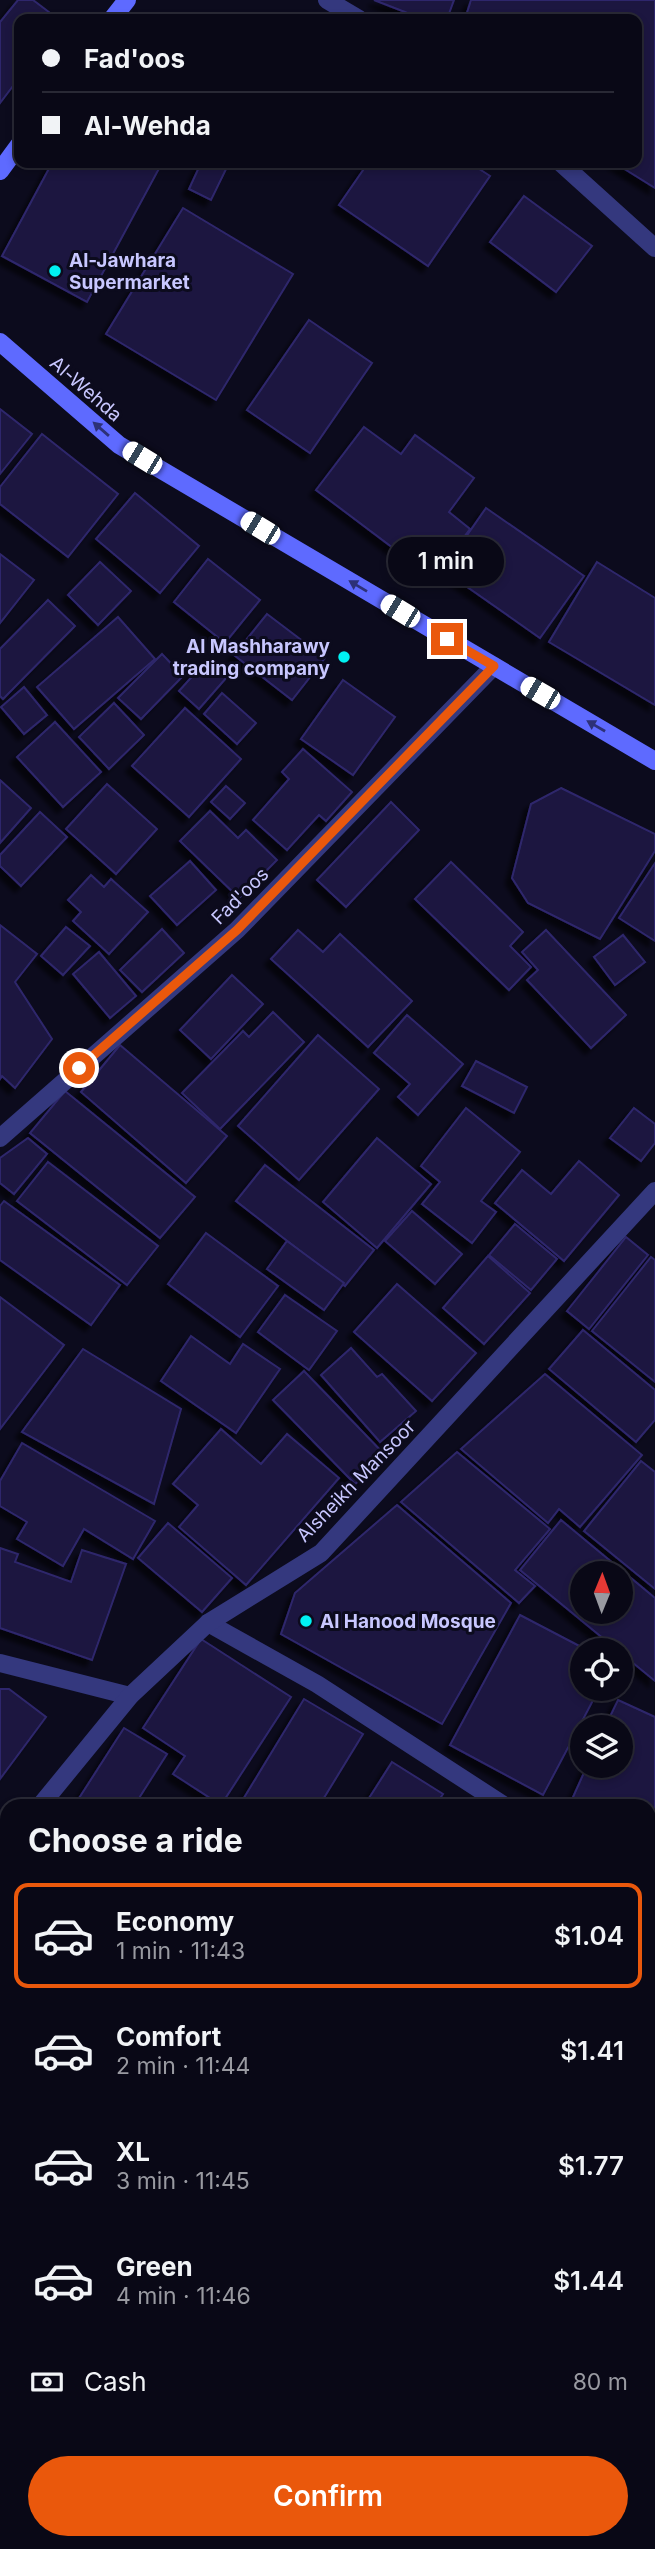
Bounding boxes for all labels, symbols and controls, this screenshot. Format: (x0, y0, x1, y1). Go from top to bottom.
text: Fad'oos (84, 43, 185, 74)
text: Al-Wehda (84, 110, 211, 141)
place label: Al-Jawhara Supermarket (69, 249, 190, 294)
marker: Al-Jawhara Supermarket (47, 263, 63, 279)
street label: Al-Wehda (45, 352, 127, 426)
one-way arrow (92, 421, 110, 437)
car (119, 438, 166, 478)
car (237, 508, 284, 548)
callout: 1 min (389, 538, 505, 586)
text: 1 min (418, 547, 474, 575)
one-way arrow (348, 580, 367, 592)
car (377, 591, 424, 631)
route end (431, 623, 463, 655)
place label: Al Mashharawy trading company (173, 635, 331, 680)
marker: Al Mashharawy trading company (336, 649, 352, 665)
car (517, 673, 564, 713)
one-way arrow (586, 720, 606, 732)
street label: Fad'oos (207, 863, 273, 929)
route start (63, 1052, 95, 1084)
street label: Alsheikh Mansoor (292, 1415, 420, 1547)
north arrow (570, 1561, 634, 1624)
map controls (570, 1561, 633, 1778)
place label: Al Hanood Mosque (320, 1610, 496, 1633)
marker: Al Hanood Mosque (298, 1613, 314, 1629)
button: locate (570, 1638, 633, 1701)
button: layers (570, 1715, 633, 1778)
text: Choose a ride (28, 1821, 243, 1860)
icon: car (32, 1904, 95, 1967)
text: Economy (116, 1906, 234, 1937)
text: $1.04 (554, 1920, 624, 1951)
text: 1 min · 11:43 (116, 1937, 245, 1965)
icon: car (32, 2019, 95, 2082)
text: Comfort (116, 2021, 221, 2052)
text: $1.41 (560, 2035, 624, 2066)
text: 2 min · 11:44 (116, 2052, 250, 2080)
icon: car (32, 2134, 95, 2197)
text: XL (116, 2136, 150, 2167)
text: $1.77 (558, 2150, 624, 2181)
text: 3 min · 11:45 (116, 2167, 250, 2195)
icon: car (32, 2249, 95, 2312)
text: Green (116, 2251, 193, 2282)
text: $1.44 (553, 2265, 624, 2296)
text: 4 min · 11:46 (116, 2282, 251, 2310)
icon: cash (28, 2363, 66, 2401)
text: Cash (84, 2366, 147, 2397)
text: 80 m (573, 2368, 628, 2396)
button: Confirm (28, 2456, 628, 2536)

